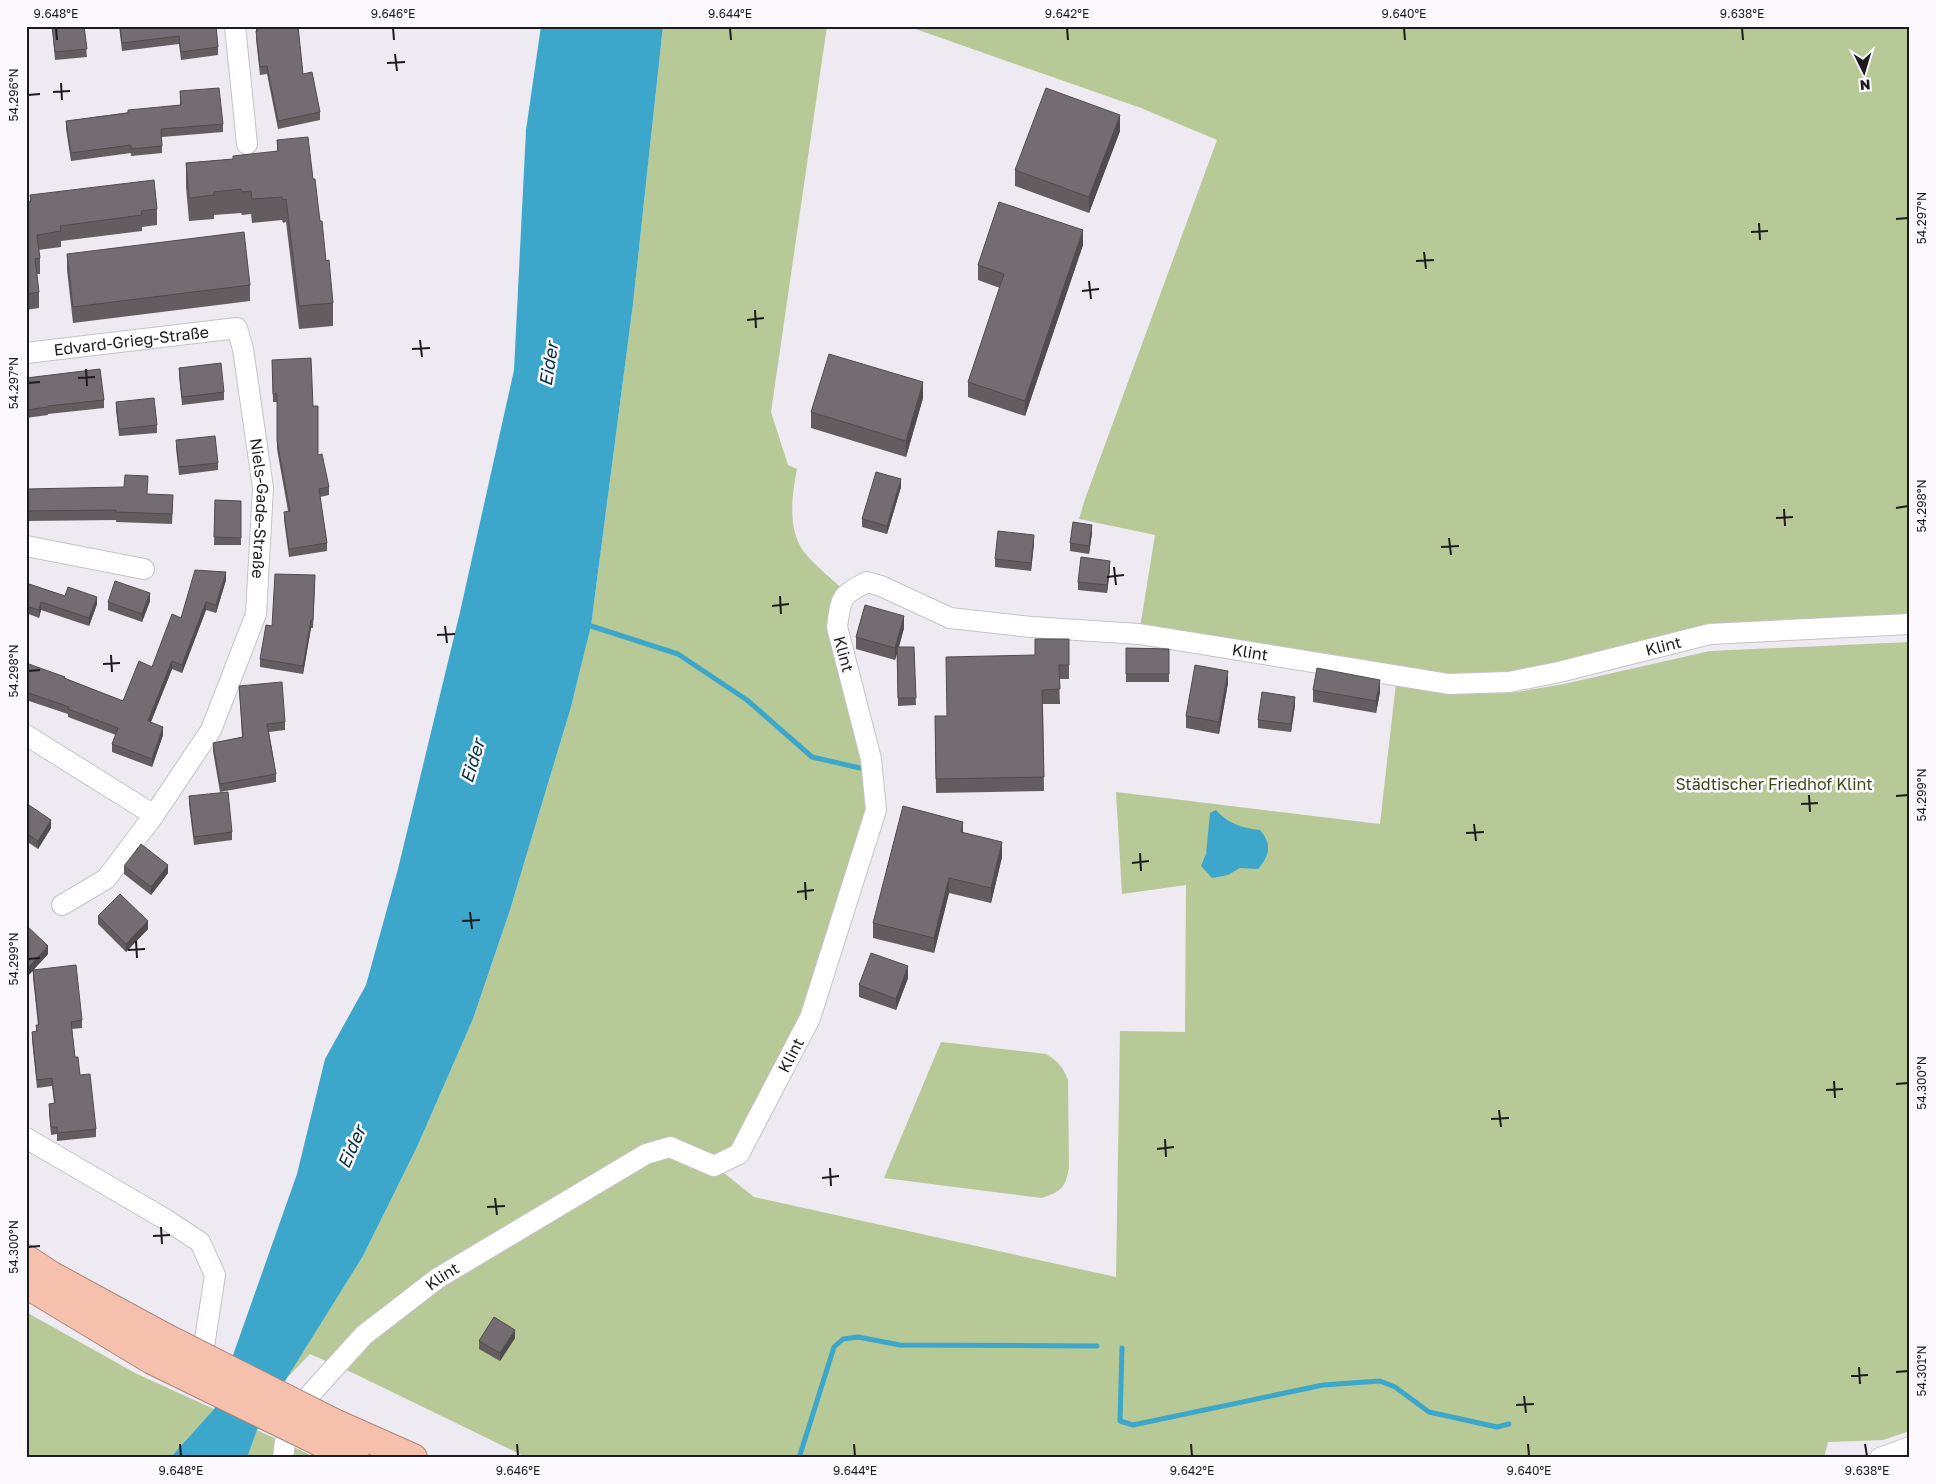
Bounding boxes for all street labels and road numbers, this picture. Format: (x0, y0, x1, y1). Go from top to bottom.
street label: Edvard-Grieg-Straße (53, 321, 210, 360)
street label: Niels-Gade-Straße (246, 437, 273, 579)
street label: Klint (1643, 632, 1683, 660)
street label: Klint (830, 634, 858, 674)
street label: Klint (1231, 639, 1270, 665)
street label: Klint (773, 1034, 808, 1076)
street label: Klint (421, 1258, 463, 1294)

